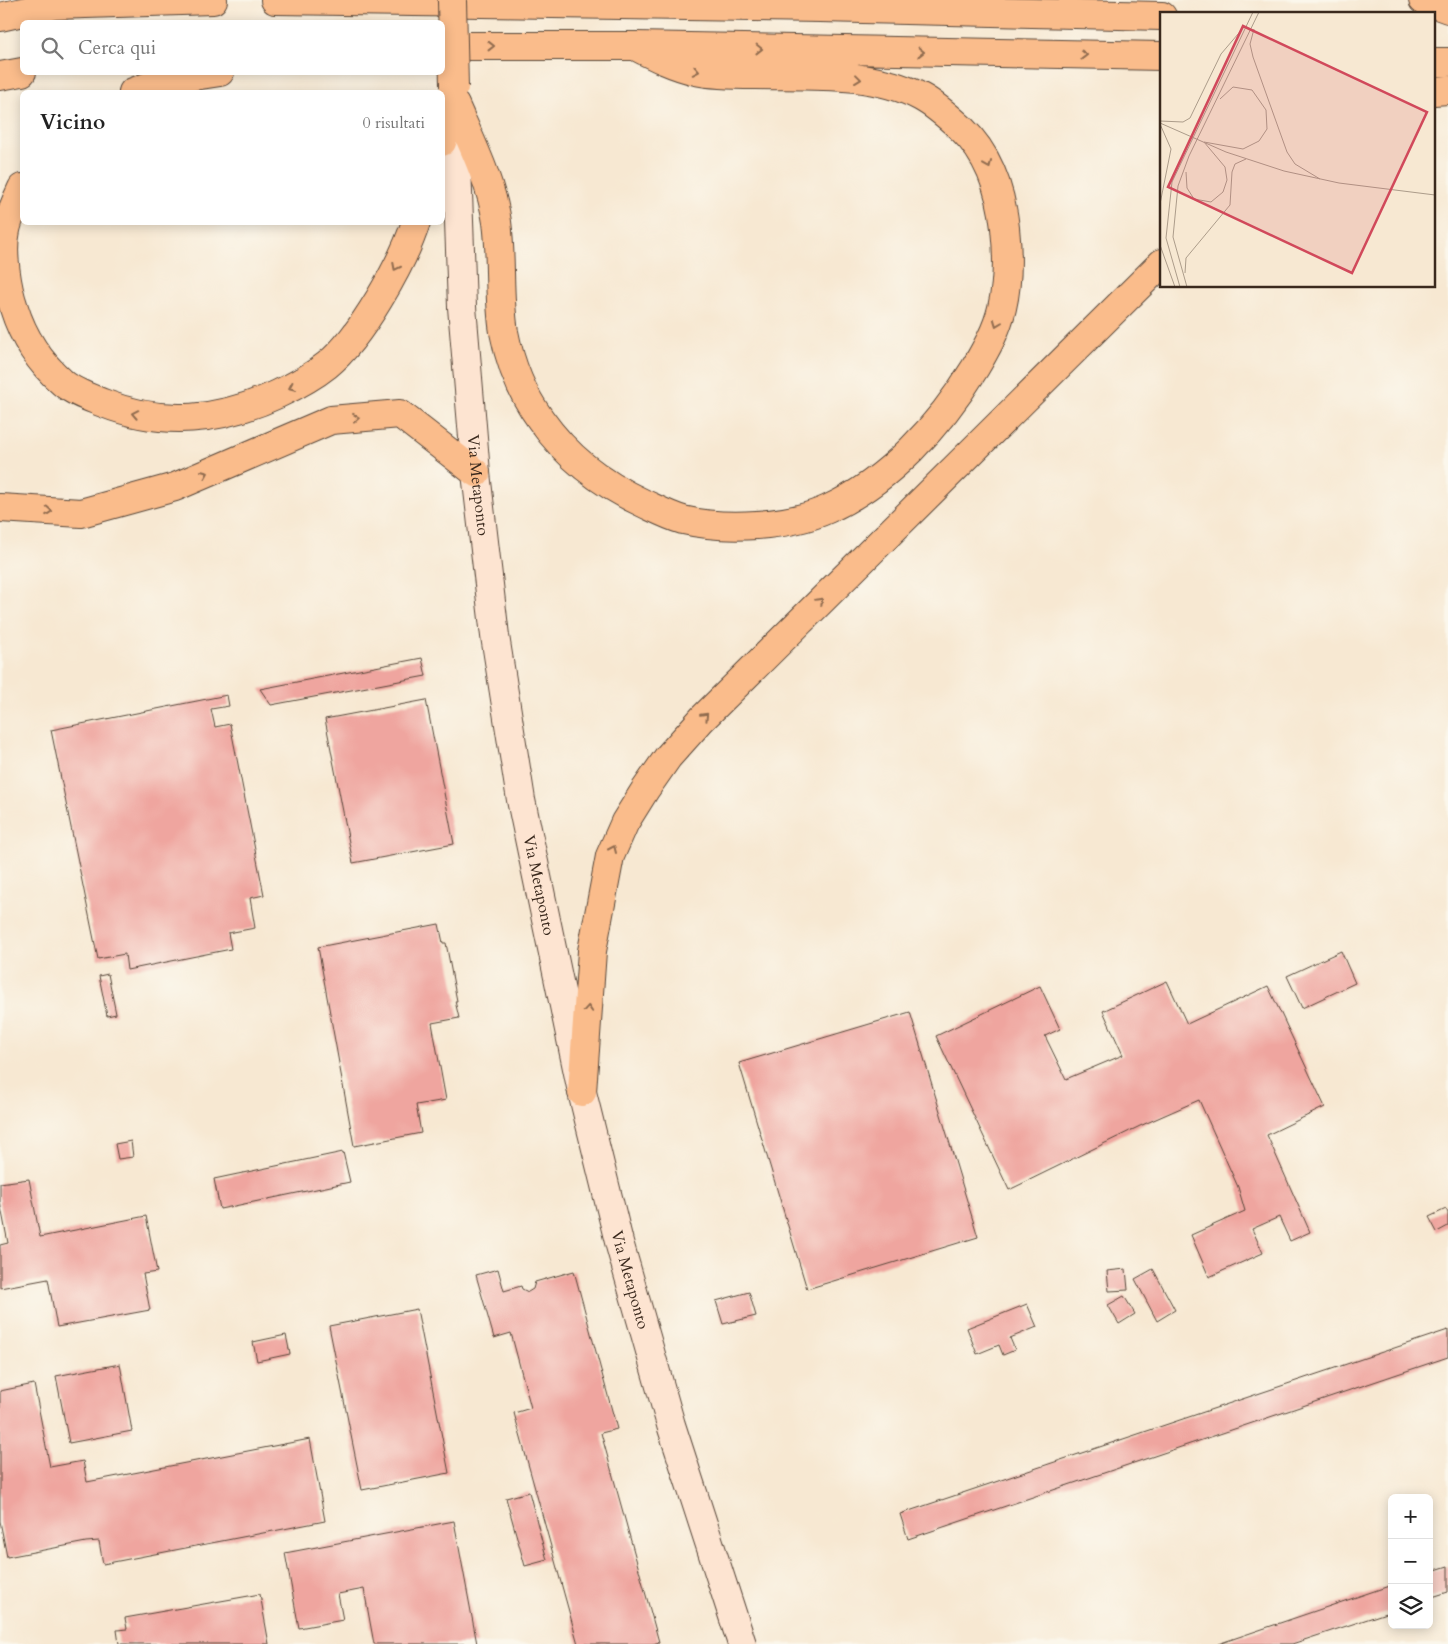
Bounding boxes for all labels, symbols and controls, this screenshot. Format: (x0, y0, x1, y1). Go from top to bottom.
inset map (1160, 12, 1436, 288)
search box (20, 20, 445, 75)
icon: search (38, 34, 66, 62)
text: Cerca qui (78, 35, 156, 61)
one-way arrow (488, 41, 495, 51)
one-way arrow (755, 44, 763, 54)
one-way arrow (918, 47, 925, 57)
one-way arrow (1080, 50, 1088, 60)
one-way arrow (692, 65, 701, 75)
one-way arrow (854, 73, 863, 83)
text: Vicino (40, 108, 105, 137)
text: 0 risultati (362, 112, 425, 134)
one-way arrow (982, 160, 992, 169)
one-way arrow (392, 262, 402, 271)
one-way arrow (993, 319, 1003, 327)
one-way arrow (288, 381, 297, 391)
one-way arrow (131, 409, 140, 420)
one-way arrow (352, 413, 360, 424)
street label: Via Metaponto (462, 434, 494, 537)
one-way arrow (200, 470, 209, 481)
one-way arrow (45, 506, 53, 517)
one-way arrow (814, 598, 823, 607)
one-way arrow (699, 713, 708, 722)
street label: Via Metaponto (518, 833, 560, 938)
one-way arrow (606, 845, 617, 854)
one-way arrow (582, 1005, 593, 1013)
street label: Via Metaponto (606, 1228, 654, 1332)
map controls (1388, 1494, 1433, 1629)
button: + (1388, 1494, 1433, 1539)
button: − (1388, 1539, 1433, 1584)
button: layers (1388, 1584, 1433, 1629)

